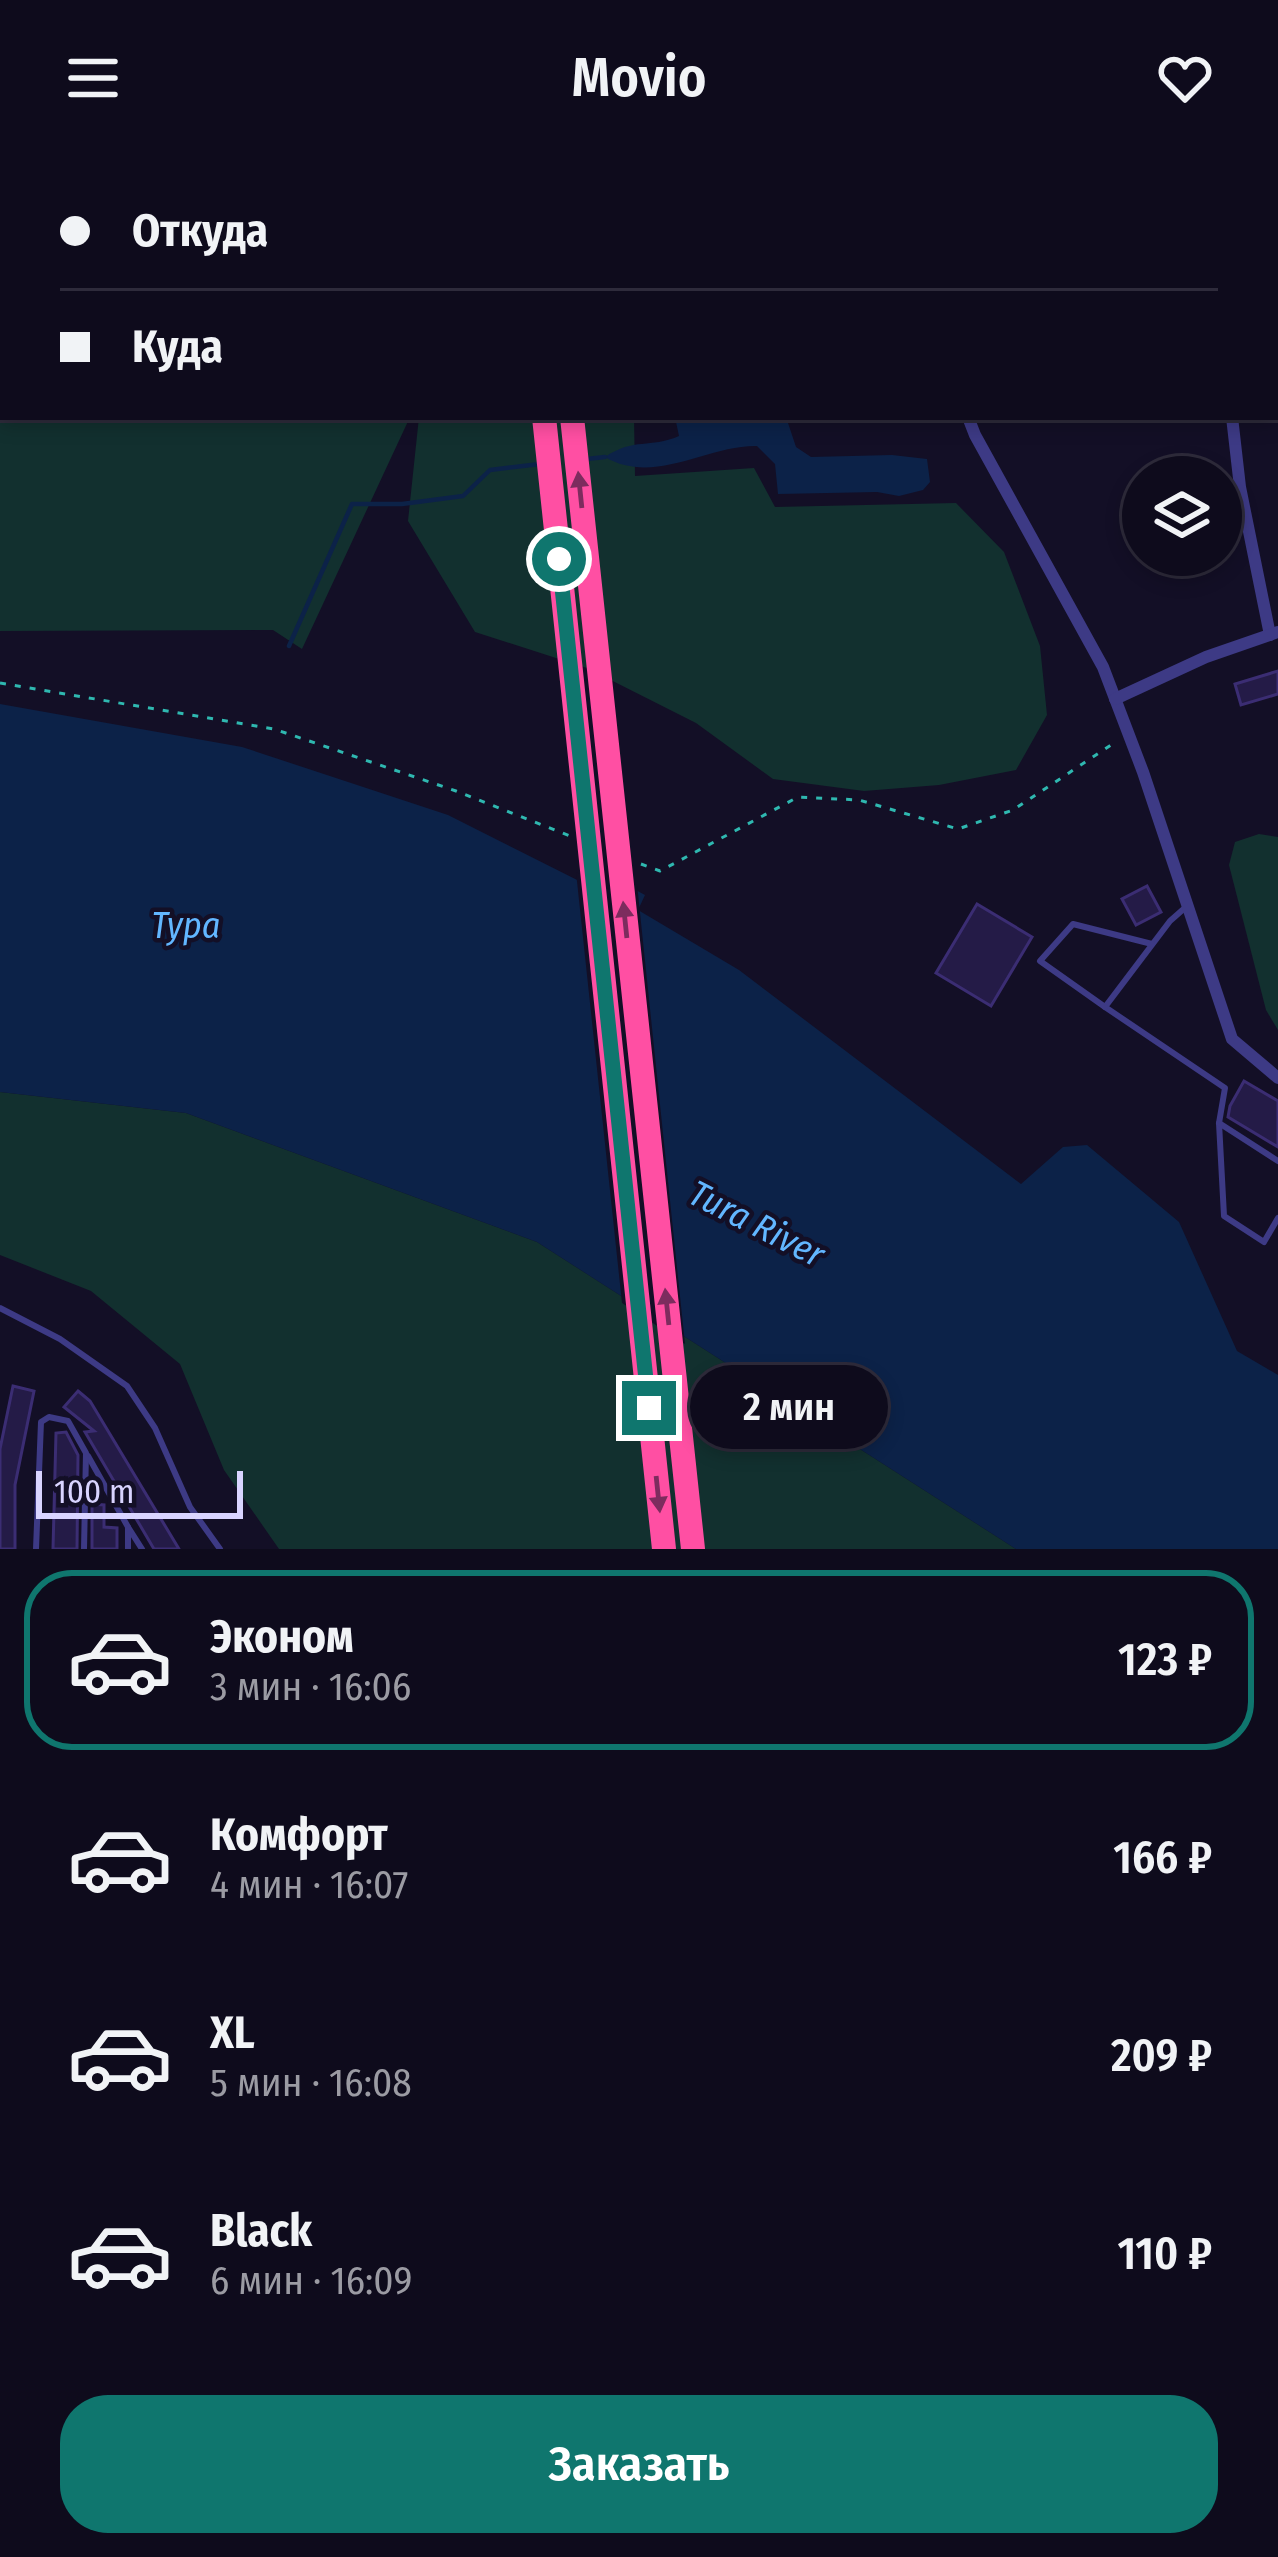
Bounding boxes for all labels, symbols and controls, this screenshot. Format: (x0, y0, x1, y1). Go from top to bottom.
icon: menu (60, 45, 126, 111)
icon: heart (1152, 45, 1218, 111)
text: Movio (572, 46, 707, 110)
text: Откуда (132, 204, 268, 258)
text: Куда (132, 320, 223, 374)
map controls (1122, 456, 1242, 576)
button: layers (1122, 456, 1242, 576)
one-way arrow (570, 471, 589, 508)
route start (532, 532, 586, 586)
one-way arrow (616, 900, 635, 938)
water label: Тура (152, 904, 220, 948)
water label: Tura River (681, 1171, 833, 1277)
one-way arrow (657, 1288, 676, 1325)
callout: 2 мин (691, 1366, 889, 1450)
route end (622, 1381, 676, 1435)
text: 2 мин (743, 1384, 835, 1430)
scale bar (36, 1465, 243, 1518)
text: 100 m (54, 1472, 134, 1512)
one-way arrow (649, 1476, 668, 1513)
icon: car (66, 1606, 174, 1714)
text: Эконом (210, 1610, 354, 1664)
text: 123 ₽ (1118, 1633, 1212, 1687)
text: 3 мин · 16:06 (210, 1664, 411, 1710)
icon: car (66, 1804, 174, 1912)
text: Комфорт (210, 1808, 388, 1862)
text: 166 ₽ (1113, 1831, 1212, 1885)
text: 4 мин · 16:07 (210, 1862, 408, 1908)
icon: car (66, 2002, 174, 2110)
text: XL (210, 2006, 255, 2060)
text: 209 ₽ (1111, 2029, 1212, 2083)
text: 5 мин · 16:08 (210, 2060, 412, 2106)
icon: car (66, 2200, 174, 2308)
text: Black (210, 2204, 312, 2258)
text: 110 ₽ (1117, 2227, 1212, 2281)
text: 6 мин · 16:09 (210, 2258, 412, 2304)
button: Заказать (60, 2395, 1218, 2533)

